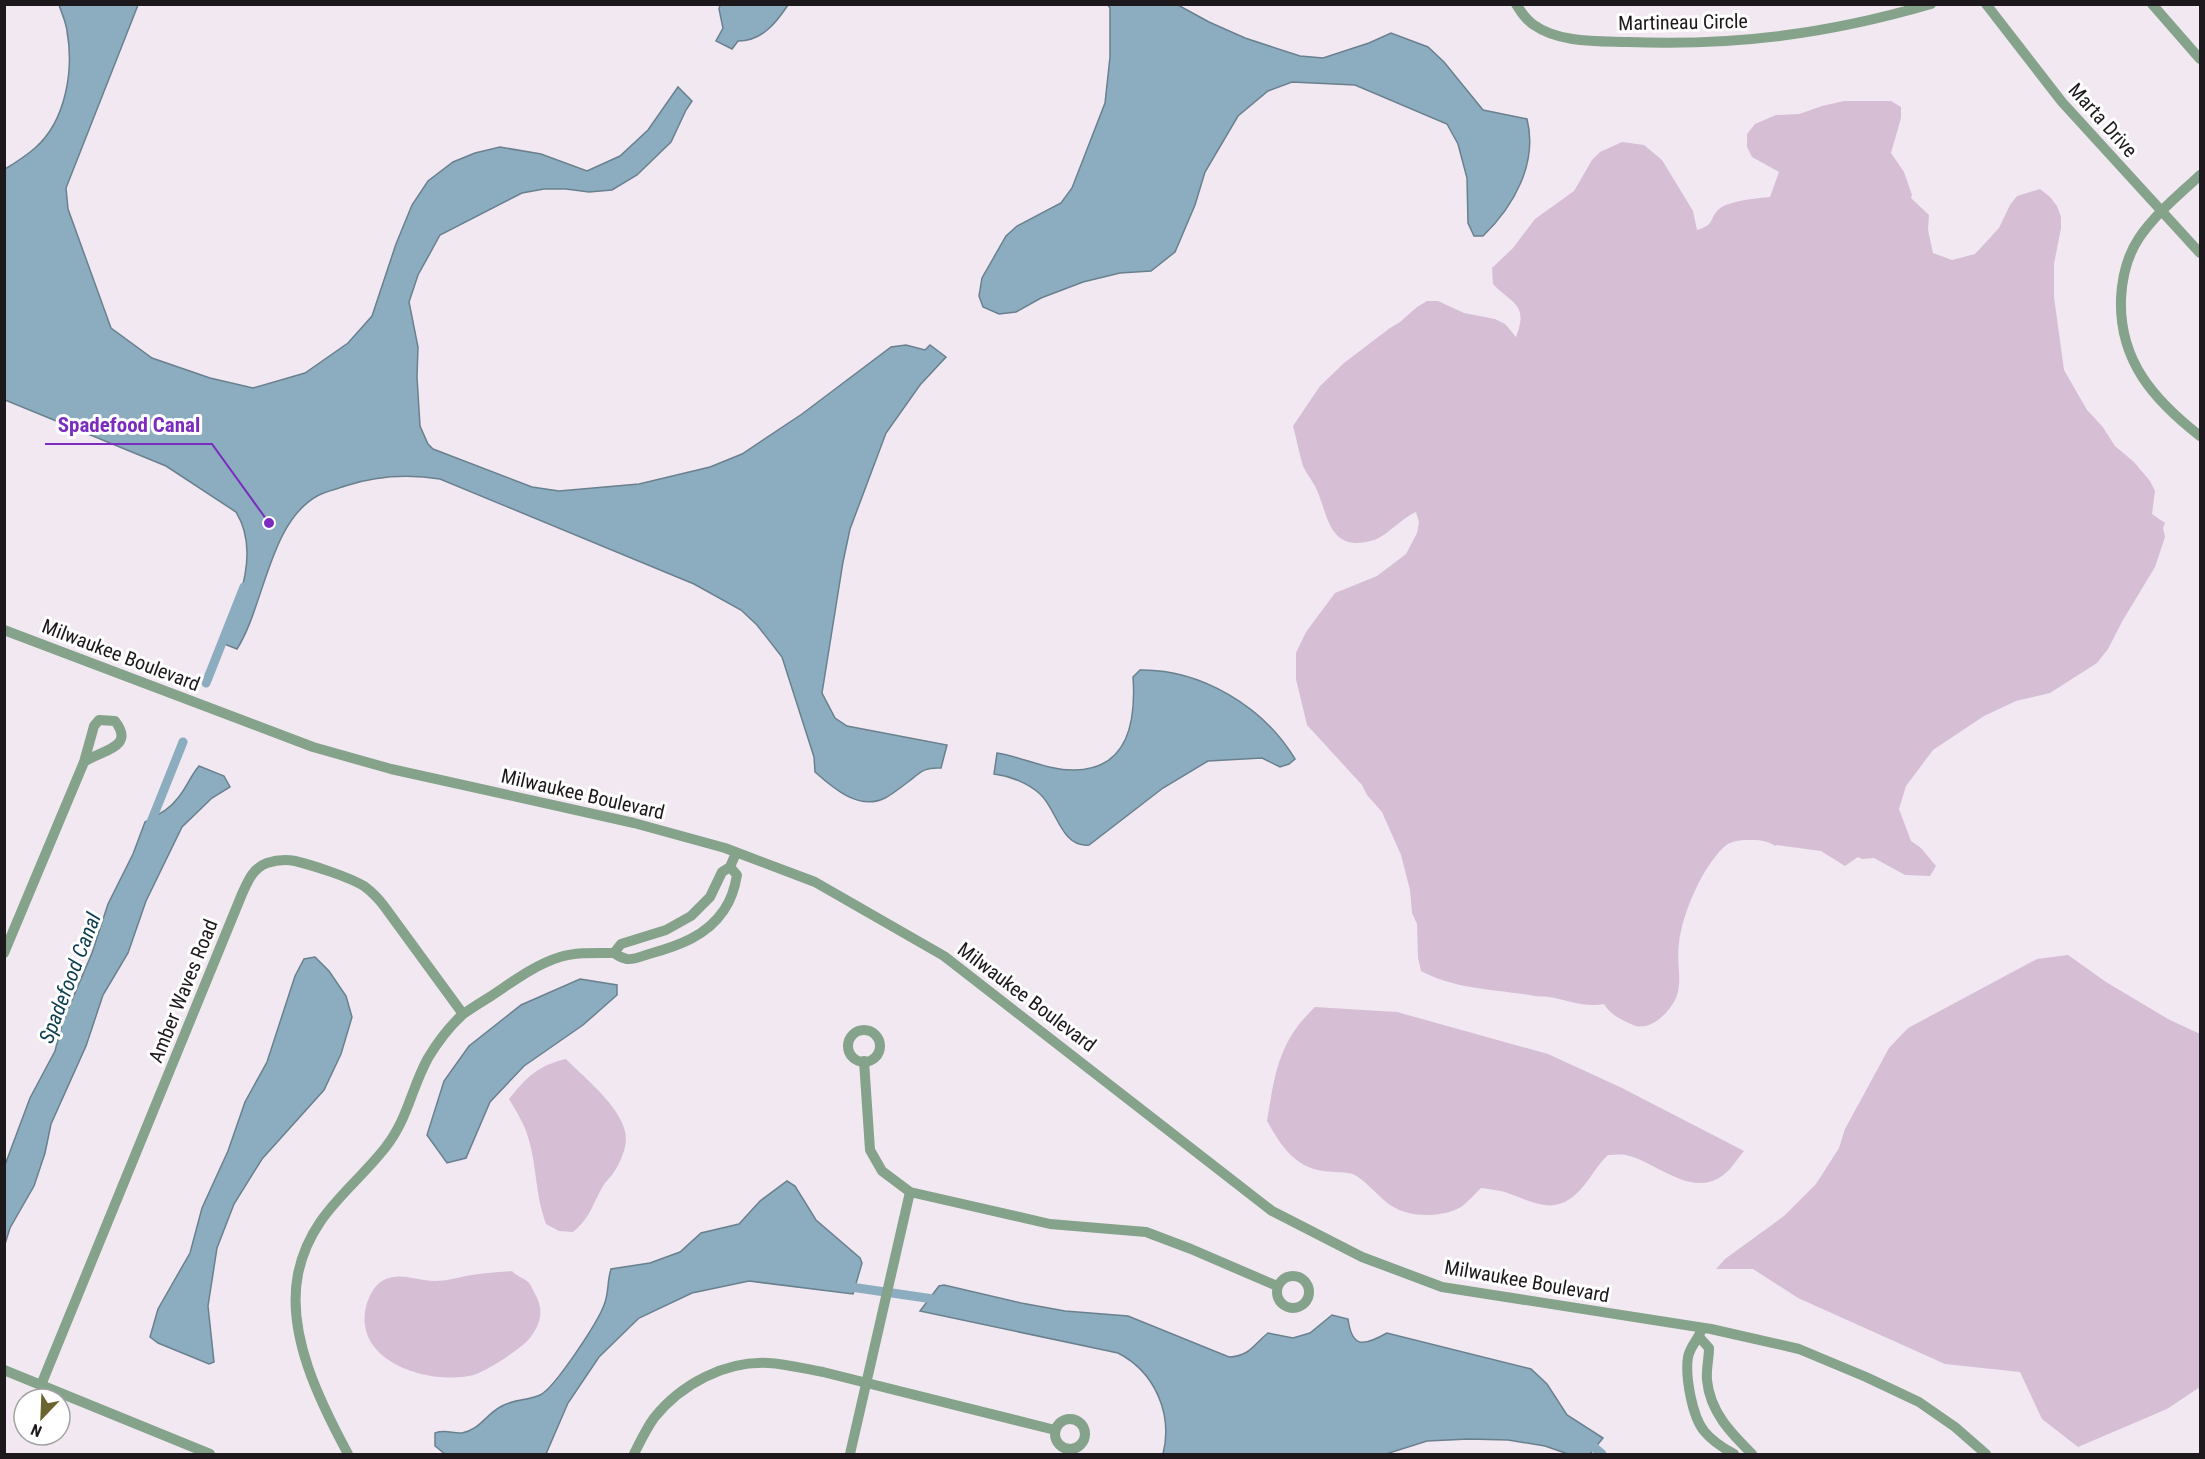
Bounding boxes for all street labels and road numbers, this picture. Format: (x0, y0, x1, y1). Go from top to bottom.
street label: Martineau Circle (1618, 9, 1748, 35)
street label: Marta Drive (2064, 78, 2142, 162)
street label: Milwaukee Boulevard (39, 614, 203, 696)
street label: Milwaukee Boulevard (499, 764, 667, 824)
street label: Amber Waves Road (143, 916, 223, 1066)
street label: Milwaukee Boulevard (953, 937, 1101, 1057)
street label: Milwaukee Boulevard (1443, 1255, 1611, 1307)

